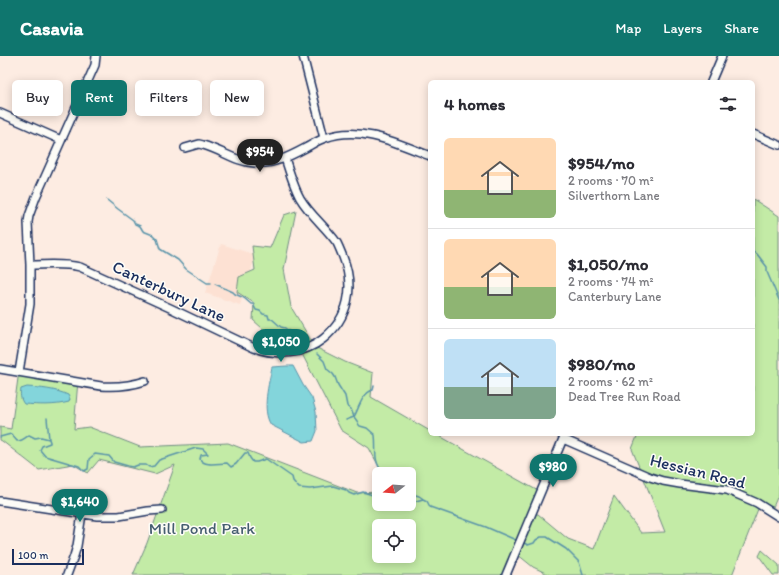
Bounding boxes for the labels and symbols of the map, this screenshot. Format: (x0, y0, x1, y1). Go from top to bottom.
pin: $954 (236, 139, 284, 173)
street label: Canterbury Lane (109, 256, 229, 326)
pin: $1,050 (248, 329, 314, 363)
street label: Hessian Road (648, 449, 749, 493)
pin: $980 (529, 454, 577, 488)
north arrow (372, 467, 416, 511)
pin: $1,640 (47, 489, 113, 523)
park label: Mill Pond Park (149, 518, 255, 538)
scale bar (12, 547, 84, 566)

